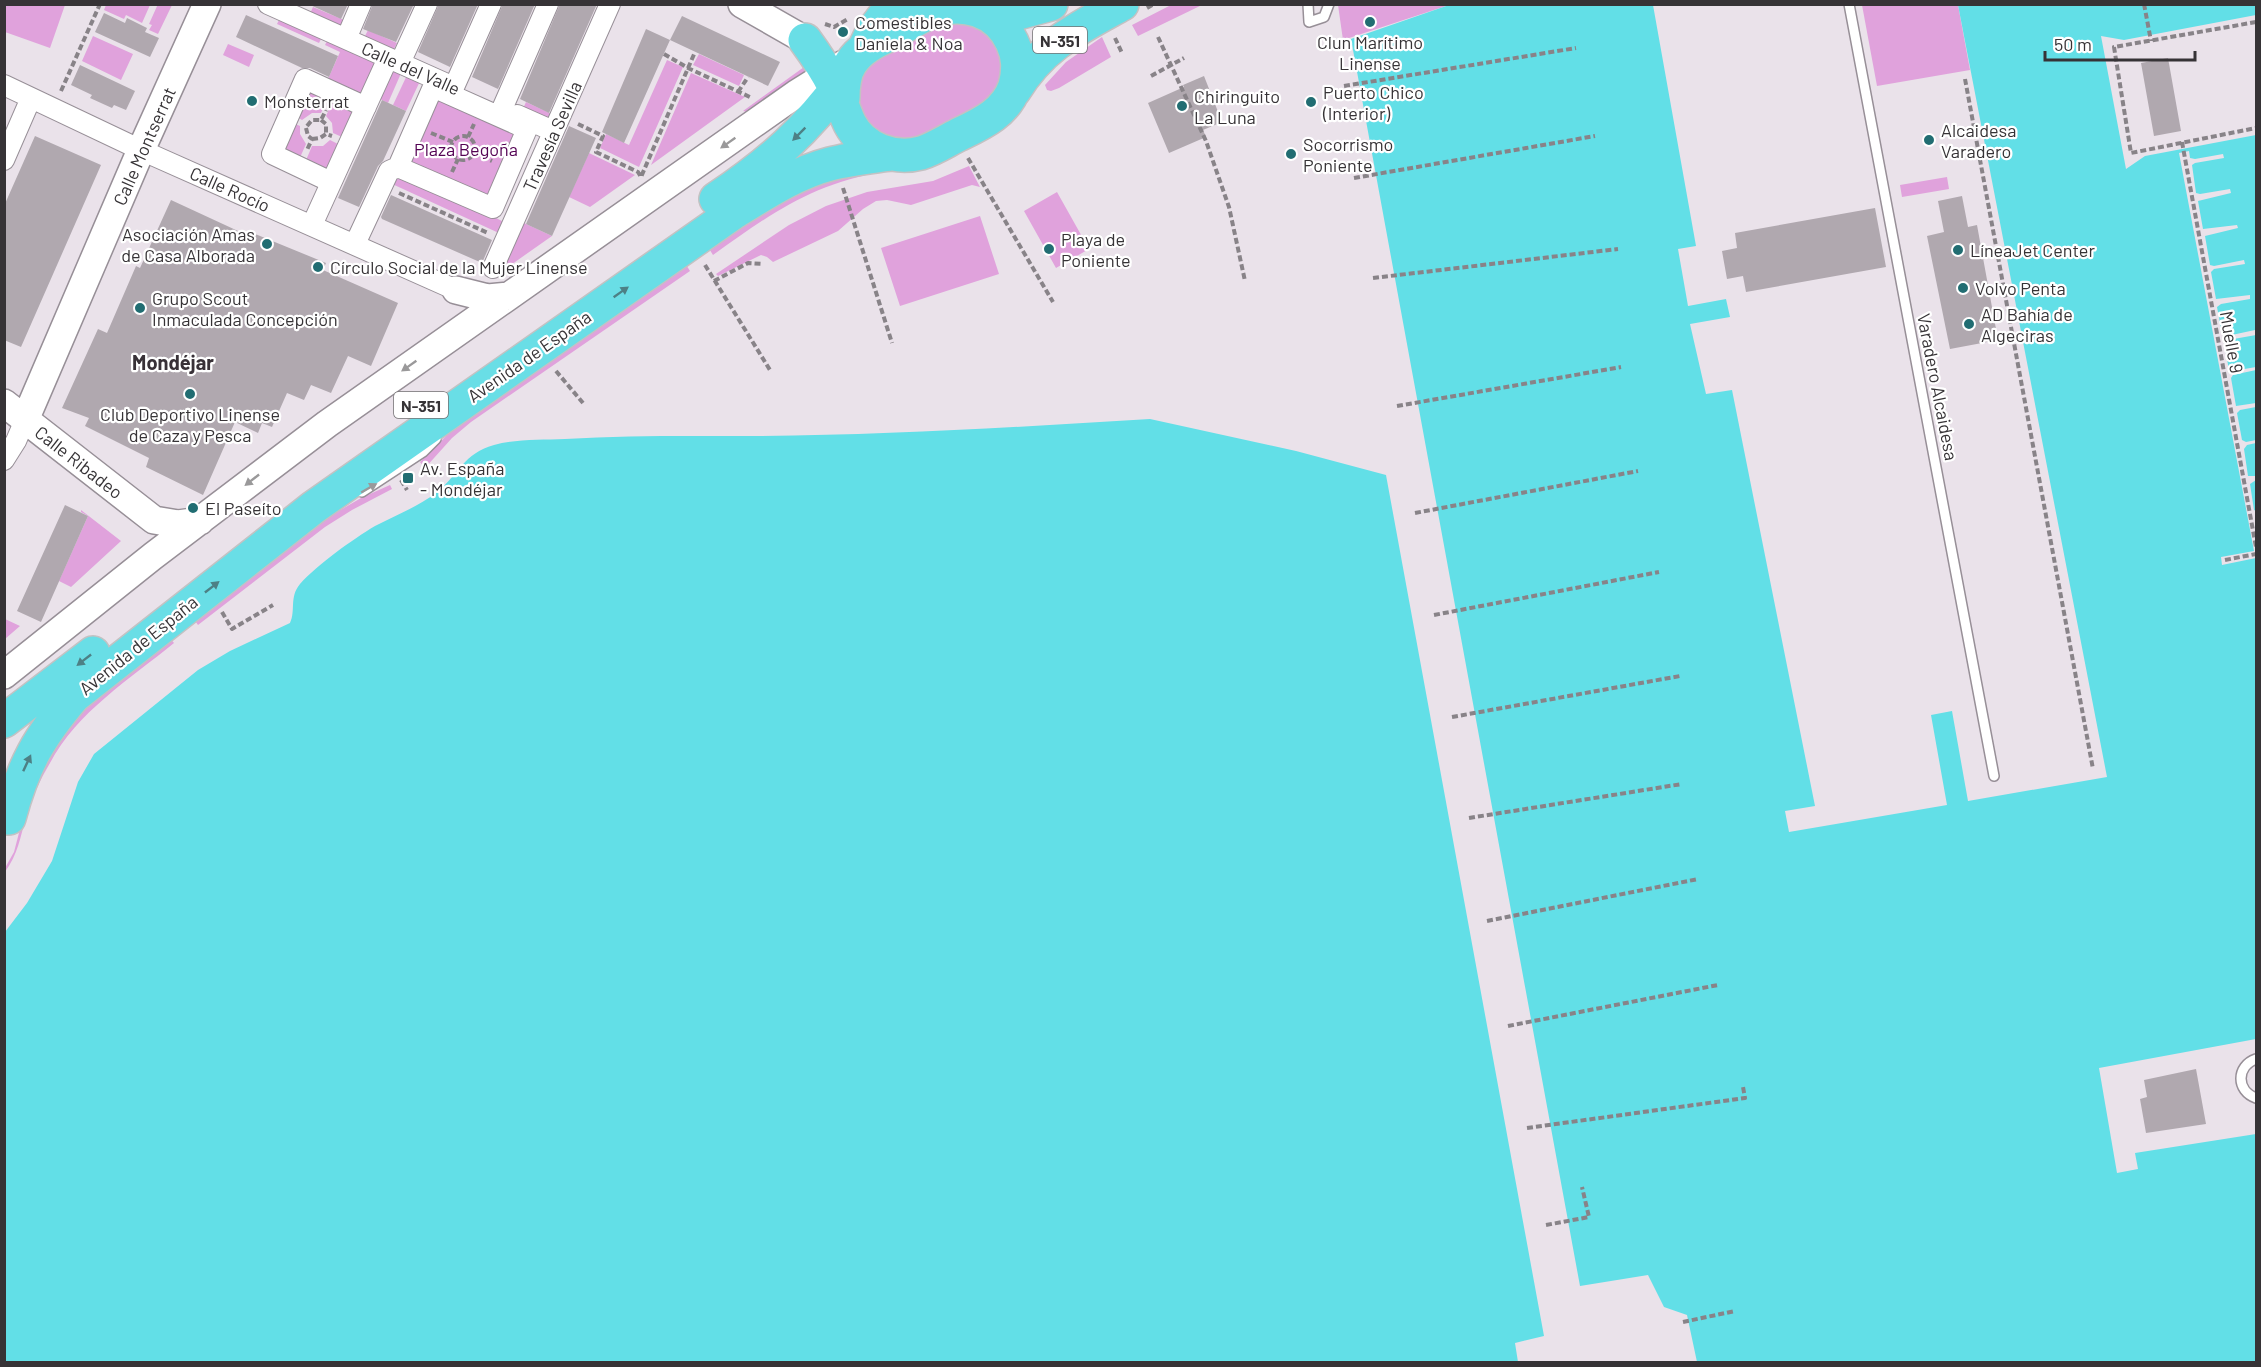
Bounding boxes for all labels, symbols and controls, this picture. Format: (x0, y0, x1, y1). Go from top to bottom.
place label: Comestibles Daniela & Noa (855, 11, 963, 54)
marker: Clun Marítimo Linense (1363, 15, 1377, 29)
scale bar (2045, 24, 2195, 62)
marker: Comestibles Daniela & Noa (836, 25, 850, 39)
road number: N-351 (1033, 27, 1087, 53)
place label: Clun Marítimo Linense (1317, 31, 1423, 74)
text: 50 m (2054, 33, 2092, 55)
street label: Calle del Valle (358, 37, 464, 99)
street label: Travesía Sevilla (518, 77, 586, 195)
place label: Puerto Chico (Interior) (1322, 81, 1424, 124)
street label: Calle Montserrat (108, 83, 180, 209)
place label: Chiringuito La Luna (1194, 85, 1280, 128)
place label: Monsterrat (264, 90, 350, 112)
marker: Monsterrat (245, 94, 259, 108)
marker: Puerto Chico (Interior) (1304, 95, 1318, 109)
marker: Chiringuito La Luna (1175, 99, 1189, 113)
place label: Alcaidesa Varadero (1941, 119, 2016, 162)
one-way arrow (792, 127, 806, 141)
place label: Socorrismo Poniente (1303, 133, 1393, 176)
marker: Alcaidesa Varadero (1922, 133, 1936, 147)
one-way arrow (720, 137, 736, 148)
park label: Plaza Begoña (414, 138, 518, 160)
marker: Socorrismo Poniente (1284, 147, 1298, 161)
street label: Calle Rocío (187, 162, 273, 216)
place label: Asociación Amas de Casa Alborada (121, 223, 255, 266)
place label: Playa de Poniente (1061, 228, 1131, 271)
marker: Asociación Amas de Casa Alborada (260, 237, 274, 251)
place label: LíneaJet Center (1970, 239, 2095, 261)
marker: Playa de Poniente (1042, 242, 1056, 256)
marker: LíneaJet Center (1951, 243, 1965, 257)
place label: Círculo Social de la Mujer Linense (330, 256, 588, 278)
marker: Círculo Social de la Mujer Linense (311, 260, 325, 274)
place label: Volvo Penta (1975, 277, 2066, 299)
marker: Volvo Penta (1956, 281, 1970, 295)
one-way arrow (613, 286, 629, 298)
place label: Grupo Scout Inmaculada Concepción (152, 287, 338, 330)
marker: Grupo Scout Inmaculada Concepción (133, 301, 147, 315)
place label: AD Bahía de Algeciras (1981, 303, 2073, 346)
street label: Avenida de España (463, 305, 595, 407)
street label: Muelle 9 (2216, 309, 2248, 375)
street label: Varadero Alcaidesa (1913, 312, 1963, 462)
marker: AD Bahía de Algeciras (1962, 317, 1976, 331)
district label: Mondéjar (132, 350, 214, 374)
one-way arrow (402, 359, 417, 371)
marker: Club Deportivo Linense de Caza y Pesca (183, 387, 197, 401)
road number: N-351 (394, 392, 448, 418)
place label: Club Deportivo Linense de Caza y Pesca (100, 403, 280, 446)
street label: Calle Ribadeo (31, 421, 127, 503)
place label: Av. España - Mondéjar (420, 457, 504, 500)
marker: Av. España - Mondéjar (401, 471, 415, 485)
one-way arrow (244, 474, 260, 487)
one-way arrow (361, 483, 378, 493)
place label: El Paseíto (205, 497, 282, 519)
marker: El Paseíto (186, 501, 200, 515)
one-way arrow (205, 581, 220, 593)
street label: Avenida de España (74, 591, 202, 699)
one-way arrow (76, 654, 91, 666)
one-way arrow (23, 754, 32, 771)

